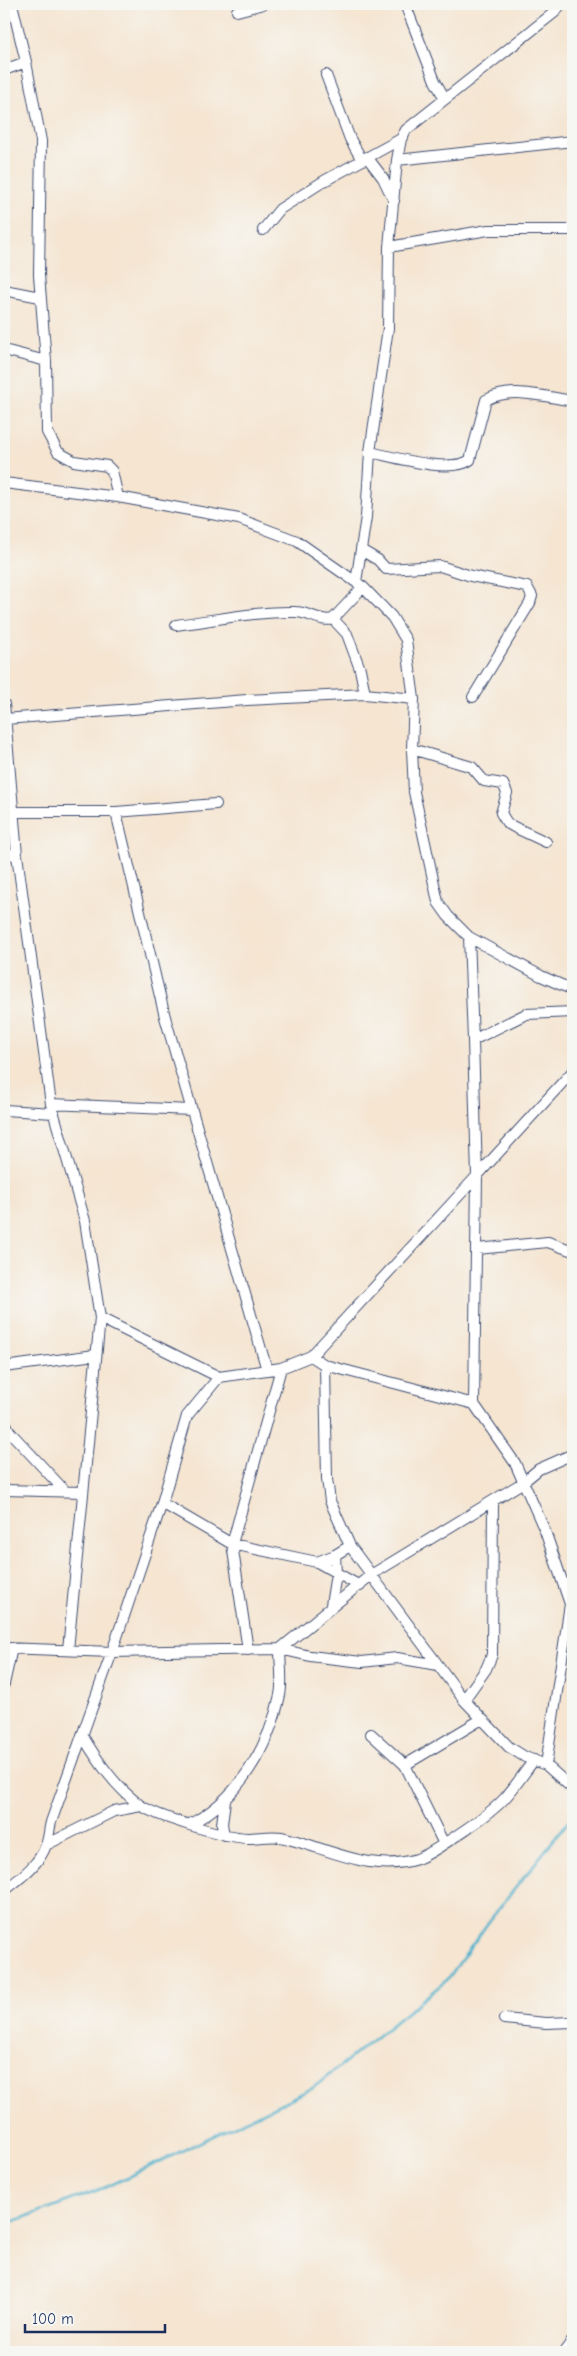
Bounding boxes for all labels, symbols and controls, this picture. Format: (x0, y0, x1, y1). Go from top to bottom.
scale bar (25, 2301, 165, 2333)
text: 100 m (32, 2310, 74, 2328)

